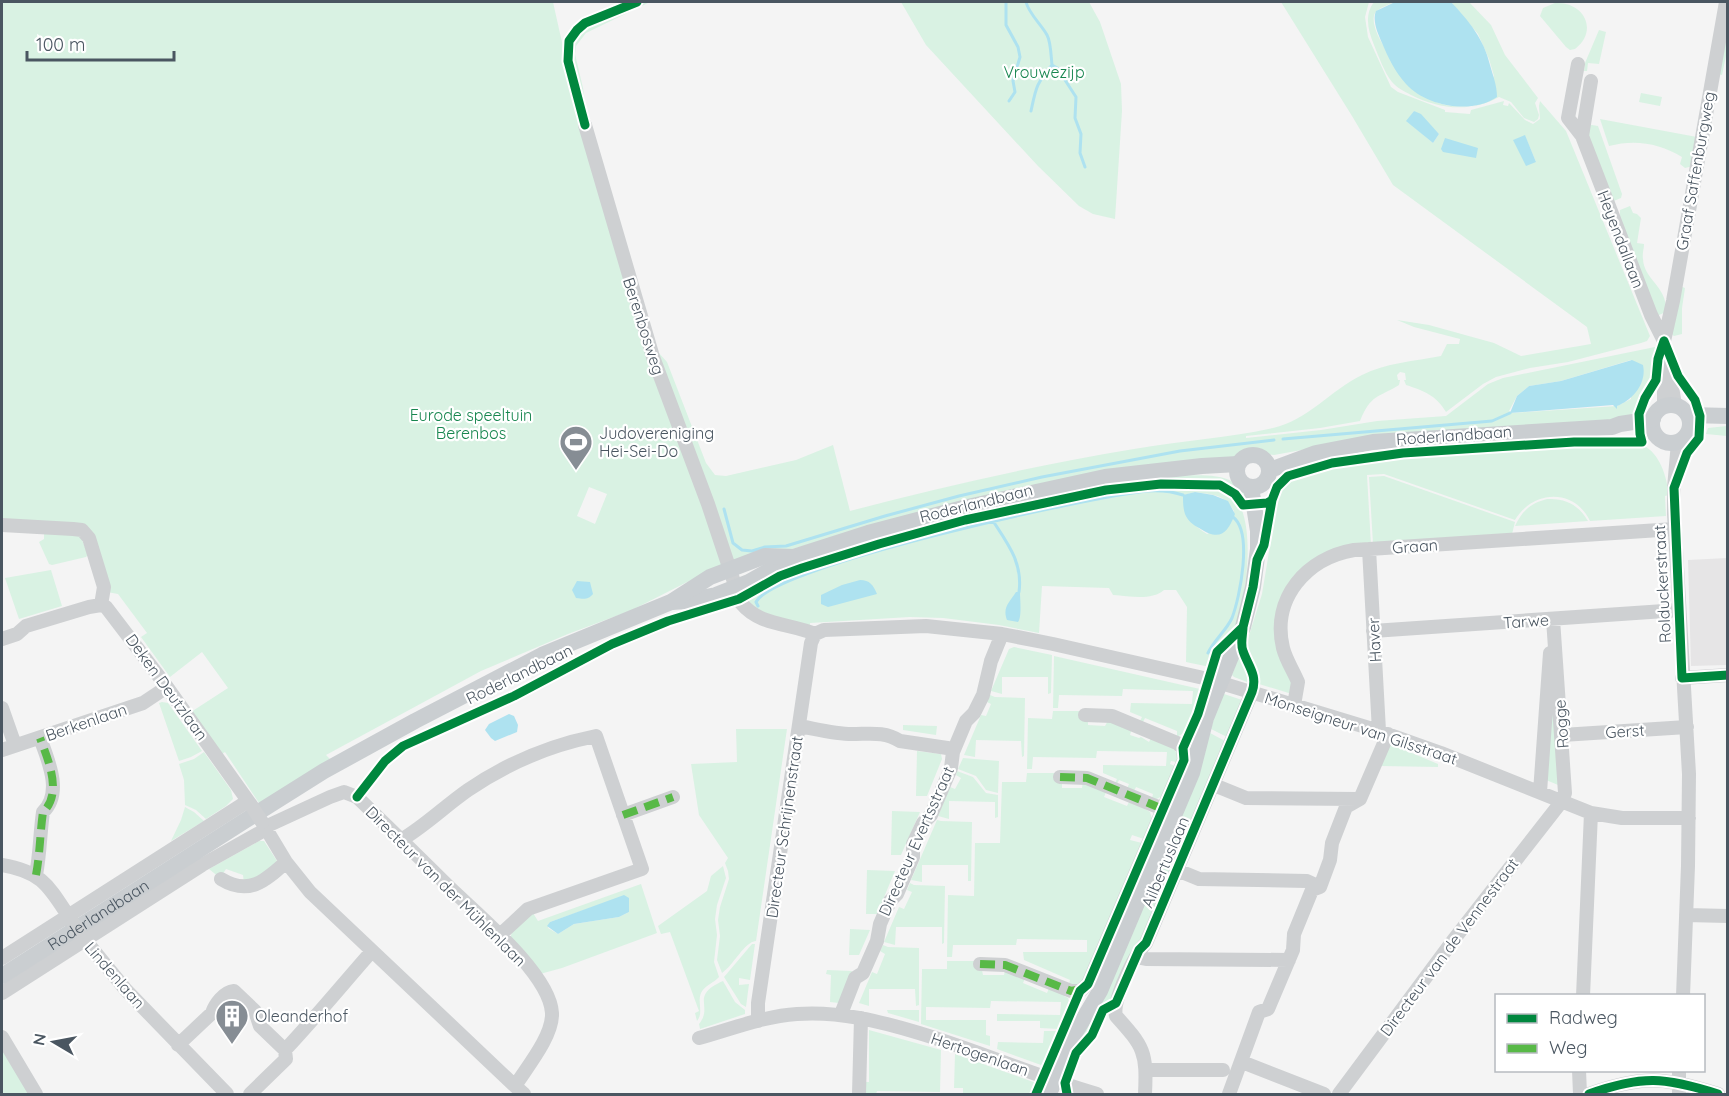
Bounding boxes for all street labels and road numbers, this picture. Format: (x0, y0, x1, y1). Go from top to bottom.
street label: Graaf Saffenburgweg (1671, 90, 1719, 252)
street label: Heyendallaan (1593, 187, 1649, 291)
street label: Berenbosweg (619, 275, 669, 377)
street label: Roderlandbaan (1395, 421, 1513, 449)
street label: Roderlandbaan (917, 479, 1035, 527)
street label: Rolduckerstraat (1649, 524, 1675, 644)
street label: Graan (1391, 534, 1439, 558)
street label: Tarwe (1502, 609, 1550, 633)
street label: Haver (1363, 617, 1385, 663)
street label: Deken Deutzlaan (122, 630, 212, 744)
street label: Roderlandbaan (462, 640, 576, 708)
street label: Monseigneur van Gilsstraat (1262, 687, 1460, 769)
street label: Berkenlaan (43, 699, 129, 745)
street label: Rogge (1549, 699, 1573, 749)
street label: Gerst (1605, 720, 1645, 742)
street label: Directeur Schrijnenstraat (761, 735, 807, 919)
street label: Directeur Evertsstraat (874, 763, 958, 919)
street label: Directeur van der Mühlenlaan (362, 802, 530, 970)
street label: Ailbertuslaan (1137, 814, 1193, 910)
street label: Directeur van de Vennestraat (1376, 854, 1522, 1040)
street label: Roderlandbaan (44, 875, 152, 954)
street label: Lindenlaan (81, 938, 149, 1012)
street label: Hertogenlaan (928, 1028, 1032, 1080)

